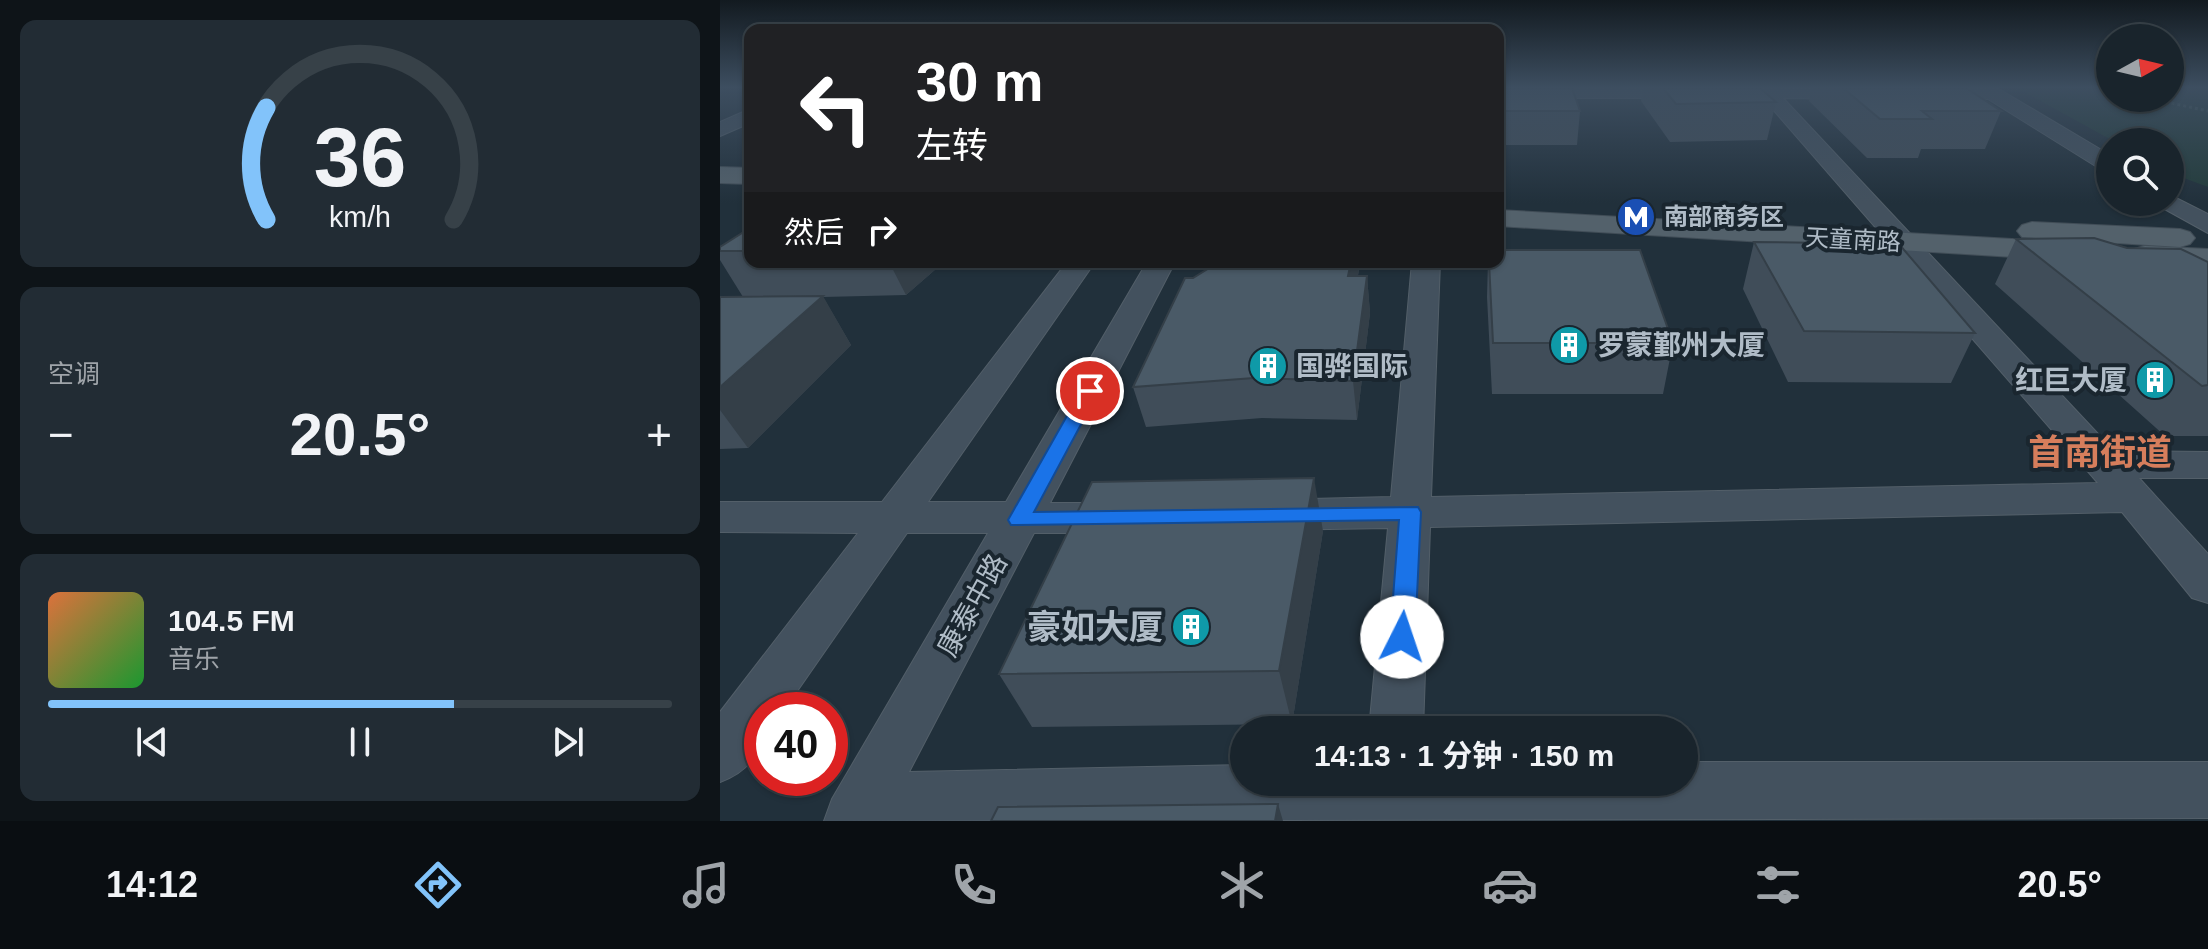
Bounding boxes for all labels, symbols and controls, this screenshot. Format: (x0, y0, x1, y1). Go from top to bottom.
north arrow (2096, 24, 2184, 112)
map controls (2096, 24, 2184, 216)
text: 30 m (916, 50, 1044, 113)
icon: left (784, 56, 888, 160)
text: 36 (314, 110, 406, 203)
text: 左转 (916, 125, 988, 166)
button: search (2096, 128, 2184, 216)
metro station icon: 南部商务区 (1615, 196, 1657, 238)
text: km/h (329, 201, 391, 233)
place label: 南部商务区 (1664, 203, 1784, 230)
icon: right (860, 208, 904, 252)
text: 然后 (784, 216, 844, 249)
street label: 天童南路 (1804, 224, 1902, 255)
building icon: 罗蒙鄞州大厦 (1548, 324, 1590, 366)
place label: 罗蒙鄞州大厦 (1597, 330, 1765, 361)
building icon: 国骅国际 (1247, 345, 1289, 387)
place label: 国骅国际 (1296, 351, 1408, 382)
pin (1056, 357, 1124, 425)
text: 空调 (48, 359, 100, 389)
building icon: 红巨大厦 (2134, 359, 2176, 401)
place label: 红巨大厦 (2015, 365, 2127, 396)
icon: arrive (1068, 369, 1112, 413)
text: 20.5° (290, 401, 430, 468)
text: − (48, 410, 74, 459)
text: + (646, 410, 672, 459)
district label: 首南街道 (2028, 432, 2172, 473)
street label: 康泰中路 (932, 549, 1013, 662)
position arrow (1360, 595, 1444, 679)
text: 104.5 FM (168, 604, 295, 637)
building icon: 豪如大厦 (1170, 606, 1212, 648)
place label: 豪如大厦 (1027, 608, 1163, 646)
text: 音乐 (168, 644, 220, 674)
speed limit sign: 40 (744, 692, 848, 796)
icon: previous (130, 720, 174, 764)
icon: pause (338, 720, 382, 764)
icon: next (546, 720, 590, 764)
text: 14:13 · 1 分钟 · 150 m (1314, 739, 1614, 772)
icon: directions (410, 857, 466, 913)
icon: music (678, 857, 734, 913)
icon: phone (946, 857, 1002, 913)
icon: climate (1214, 857, 1270, 913)
icon: car (1482, 857, 1538, 913)
icon: filters (1750, 857, 1806, 913)
text: 14:12 (106, 864, 198, 905)
text: 20.5° (2017, 864, 2102, 905)

